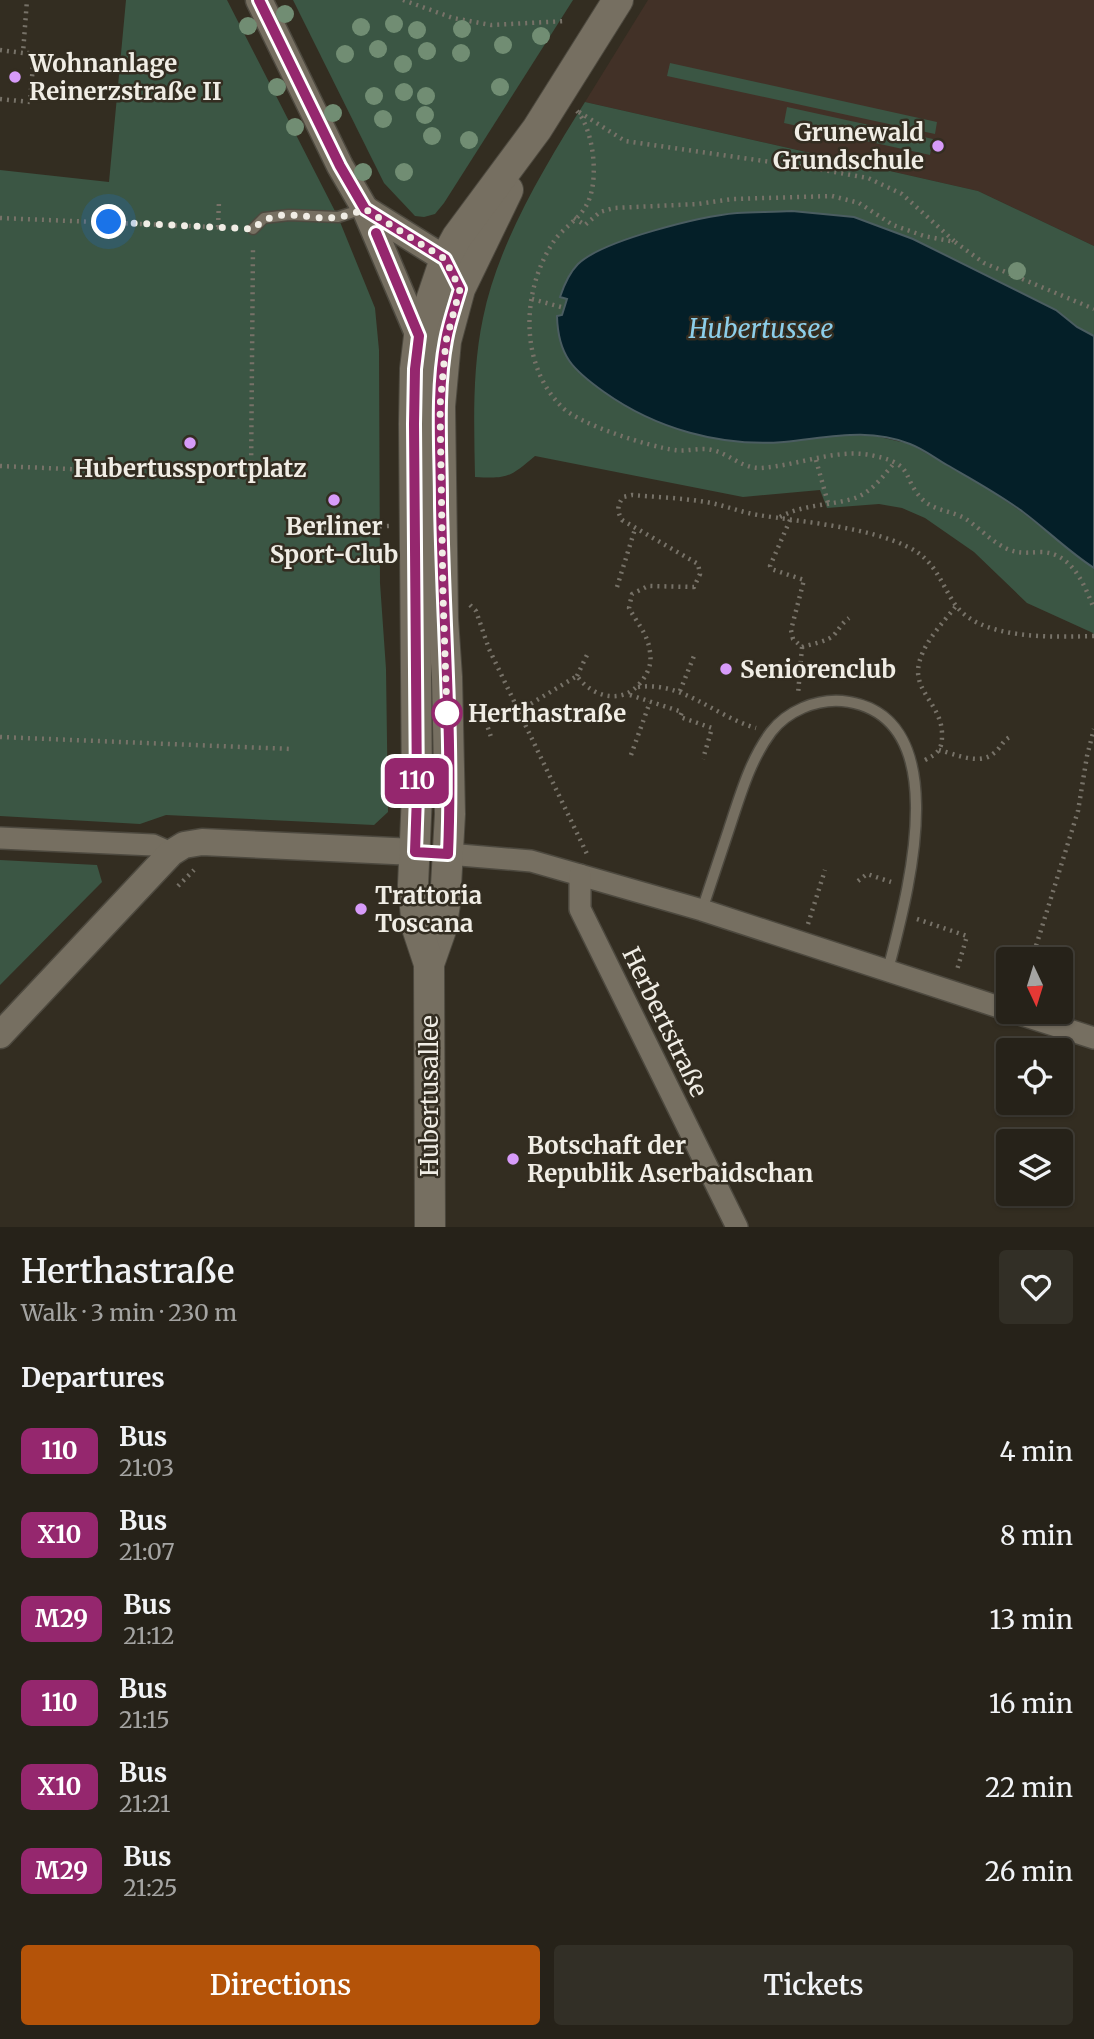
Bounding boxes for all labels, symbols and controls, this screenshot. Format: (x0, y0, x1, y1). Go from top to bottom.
place label: Wohnanlage Reinerzstraße II (28, 48, 222, 107)
marker: Wohnanlage Reinerzstraße II (7, 69, 23, 85)
place label: Grunewald Grundschule (773, 117, 924, 176)
marker: Grunewald Grundschule (930, 138, 946, 154)
your location (91, 204, 126, 239)
water label: Hubertussee (688, 312, 833, 345)
marker: Hubertussportplatz (182, 435, 198, 451)
place label: Hubertussportplatz (74, 453, 306, 484)
marker: Berliner Sport-Club (326, 492, 342, 508)
place label: Berliner Sport-Club (270, 511, 398, 570)
place label: Seniorenclub (740, 654, 896, 685)
marker: Seniorenclub (718, 661, 734, 677)
marker: Herthastraße (432, 698, 462, 728)
place label: Herthastraße (468, 698, 626, 729)
line badge: 110 (377, 758, 457, 804)
text: 110 (399, 765, 435, 796)
place label: Trattoria Toscana (375, 880, 482, 939)
marker: Trattoria Toscana (353, 901, 369, 917)
street label: Herbertstraße (615, 942, 715, 1102)
north arrow (996, 947, 1073, 1024)
map controls (996, 947, 1073, 1206)
street label: Hubertusallee (414, 1015, 445, 1177)
button: locate (996, 1038, 1073, 1115)
button: layers (996, 1129, 1073, 1206)
place label: Botschaft der Republik Aserbaidschan (527, 1130, 813, 1189)
marker: Botschaft der Republik Aserbaidschan (505, 1151, 521, 1167)
button: heart (999, 1250, 1073, 1324)
text: Herthastraße (21, 1251, 234, 1292)
text: Walk · 3 min · 230 m (21, 1298, 237, 1327)
text: Departures (21, 1361, 165, 1394)
text: Bus (119, 1420, 167, 1453)
text: 110 (41, 1435, 78, 1466)
text: 4 min (999, 1435, 1073, 1468)
text: 21:03 (119, 1453, 174, 1482)
text: Bus (119, 1504, 167, 1537)
text: X10 (38, 1519, 81, 1550)
text: 8 min (1000, 1519, 1073, 1552)
text: 21:07 (119, 1537, 175, 1566)
text: Bus (123, 1588, 171, 1621)
text: M29 (35, 1603, 88, 1634)
text: 13 min (989, 1603, 1073, 1636)
text: 21:12 (123, 1621, 175, 1650)
text: Bus (119, 1672, 167, 1705)
text: 110 (41, 1687, 78, 1718)
text: 16 min (989, 1687, 1073, 1720)
text: 21:15 (119, 1705, 170, 1734)
text: Bus (119, 1756, 167, 1789)
text: X10 (38, 1771, 81, 1802)
text: 22 min (985, 1771, 1073, 1804)
text: 21:21 (119, 1789, 170, 1818)
text: Bus (123, 1840, 171, 1873)
text: M29 (35, 1855, 88, 1886)
text: 26 min (985, 1855, 1073, 1888)
text: 21:25 (123, 1873, 178, 1902)
button: Directions (21, 1945, 540, 2025)
button: Tickets (554, 1945, 1073, 2025)

